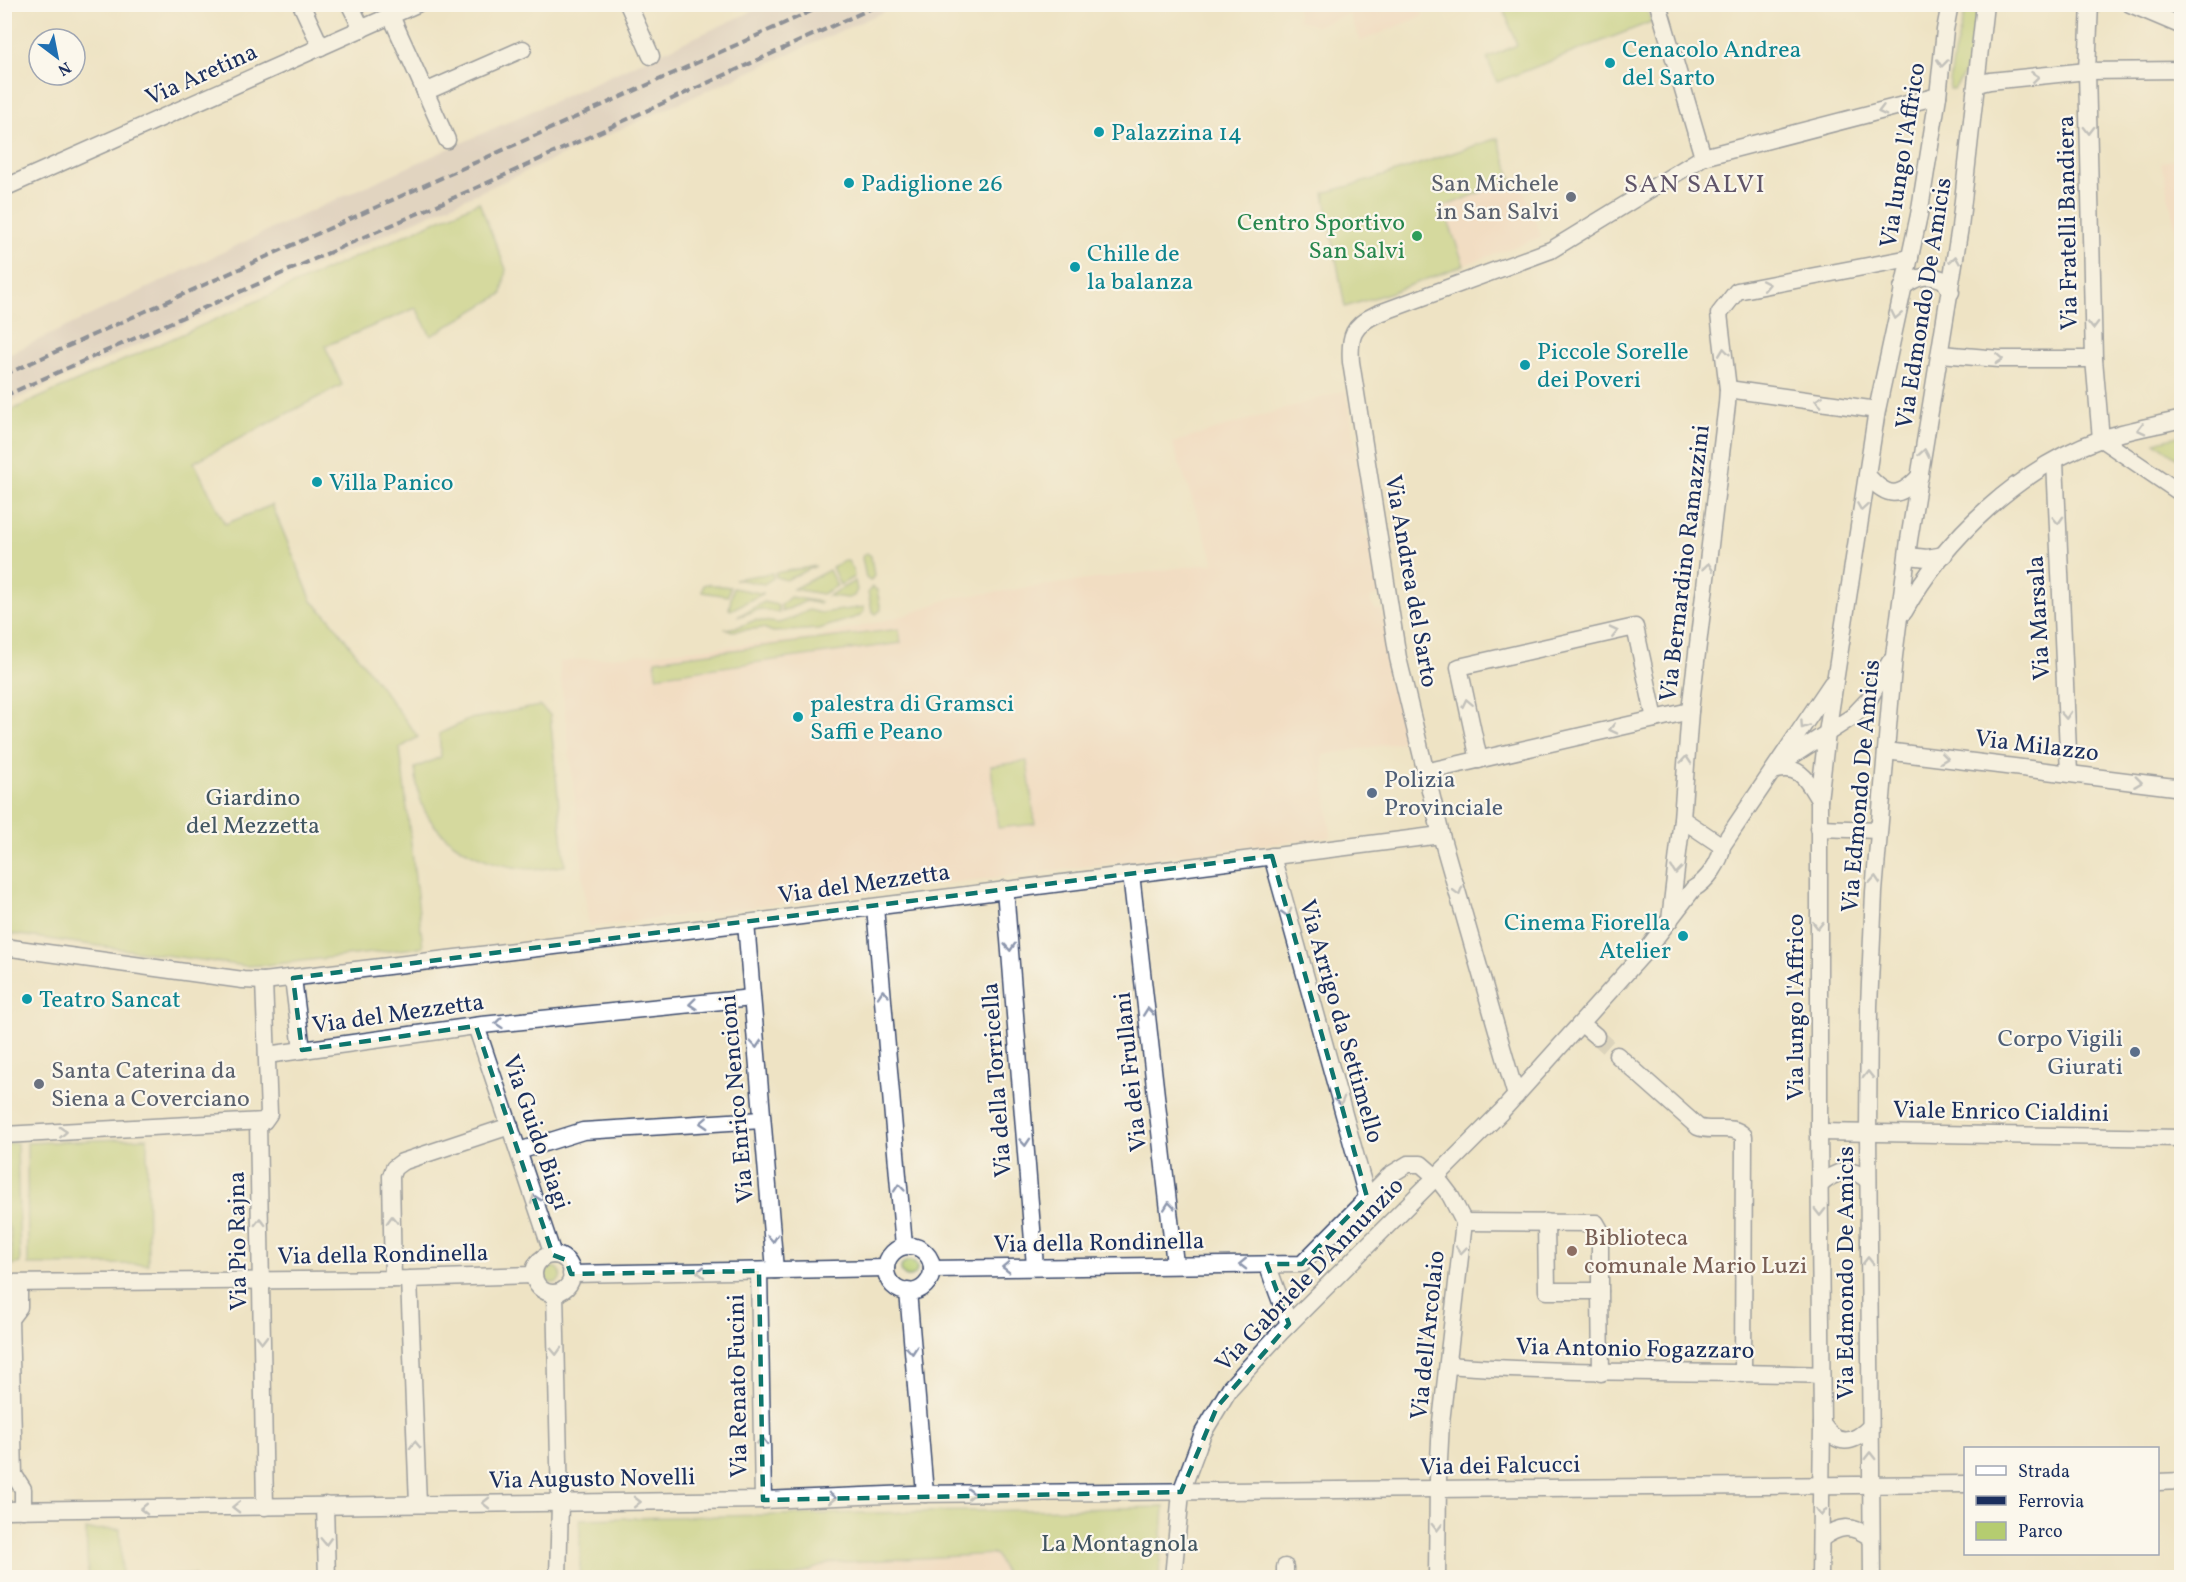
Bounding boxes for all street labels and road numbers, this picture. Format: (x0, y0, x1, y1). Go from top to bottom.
street label: Via Aretina (140, 36, 263, 116)
street label: Via lungo l'Affrico (1873, 60, 1935, 250)
street label: Via Fratelli Bandiera (2050, 115, 2088, 331)
street label: Via Edmondo De Amicis (1888, 175, 1962, 431)
street label: Via Bernardino Ramazzini (1652, 423, 1720, 704)
street label: Via Andrea del Sarto (1375, 472, 1445, 690)
street label: Via Marsala (2020, 555, 2060, 681)
street label: Via Edmondo De Amicis (1834, 658, 1890, 914)
street label: Via Milazzo (1973, 723, 2101, 771)
street label: Via del Mezzetta (776, 856, 952, 914)
street label: Via Arrigo da Settimello (1289, 896, 1391, 1147)
street label: Via lungo l'Affrico (1780, 913, 1814, 1101)
street label: Via della Torricella (974, 981, 1022, 1179)
street label: Via del Mezzetta (310, 986, 486, 1044)
street label: Via dei Frullani (1107, 990, 1157, 1153)
street label: Via Enrico Nencioni (712, 993, 764, 1205)
street label: Via Guido Biagi (493, 1050, 578, 1215)
street label: Viale Enrico Cialdini (1892, 1094, 2109, 1132)
street label: Via Edmondo De Amicis (1830, 1146, 1864, 1400)
street label: Via Gabriele D'Annunzio (1208, 1170, 1413, 1380)
street label: Via Pio Rajna (221, 1171, 257, 1311)
street label: Via della Rondinella (993, 1225, 1205, 1263)
street label: Via della Rondinella (277, 1237, 489, 1275)
street label: Via dell'Arcolaio (1403, 1249, 1455, 1422)
street label: Via Renato Fucini (720, 1294, 758, 1478)
street label: Via Antonio Fogazzaro (1515, 1331, 1755, 1369)
street label: Via dei Falcucci (1419, 1449, 1581, 1485)
street label: Via Augusto Novelli (488, 1461, 696, 1499)

